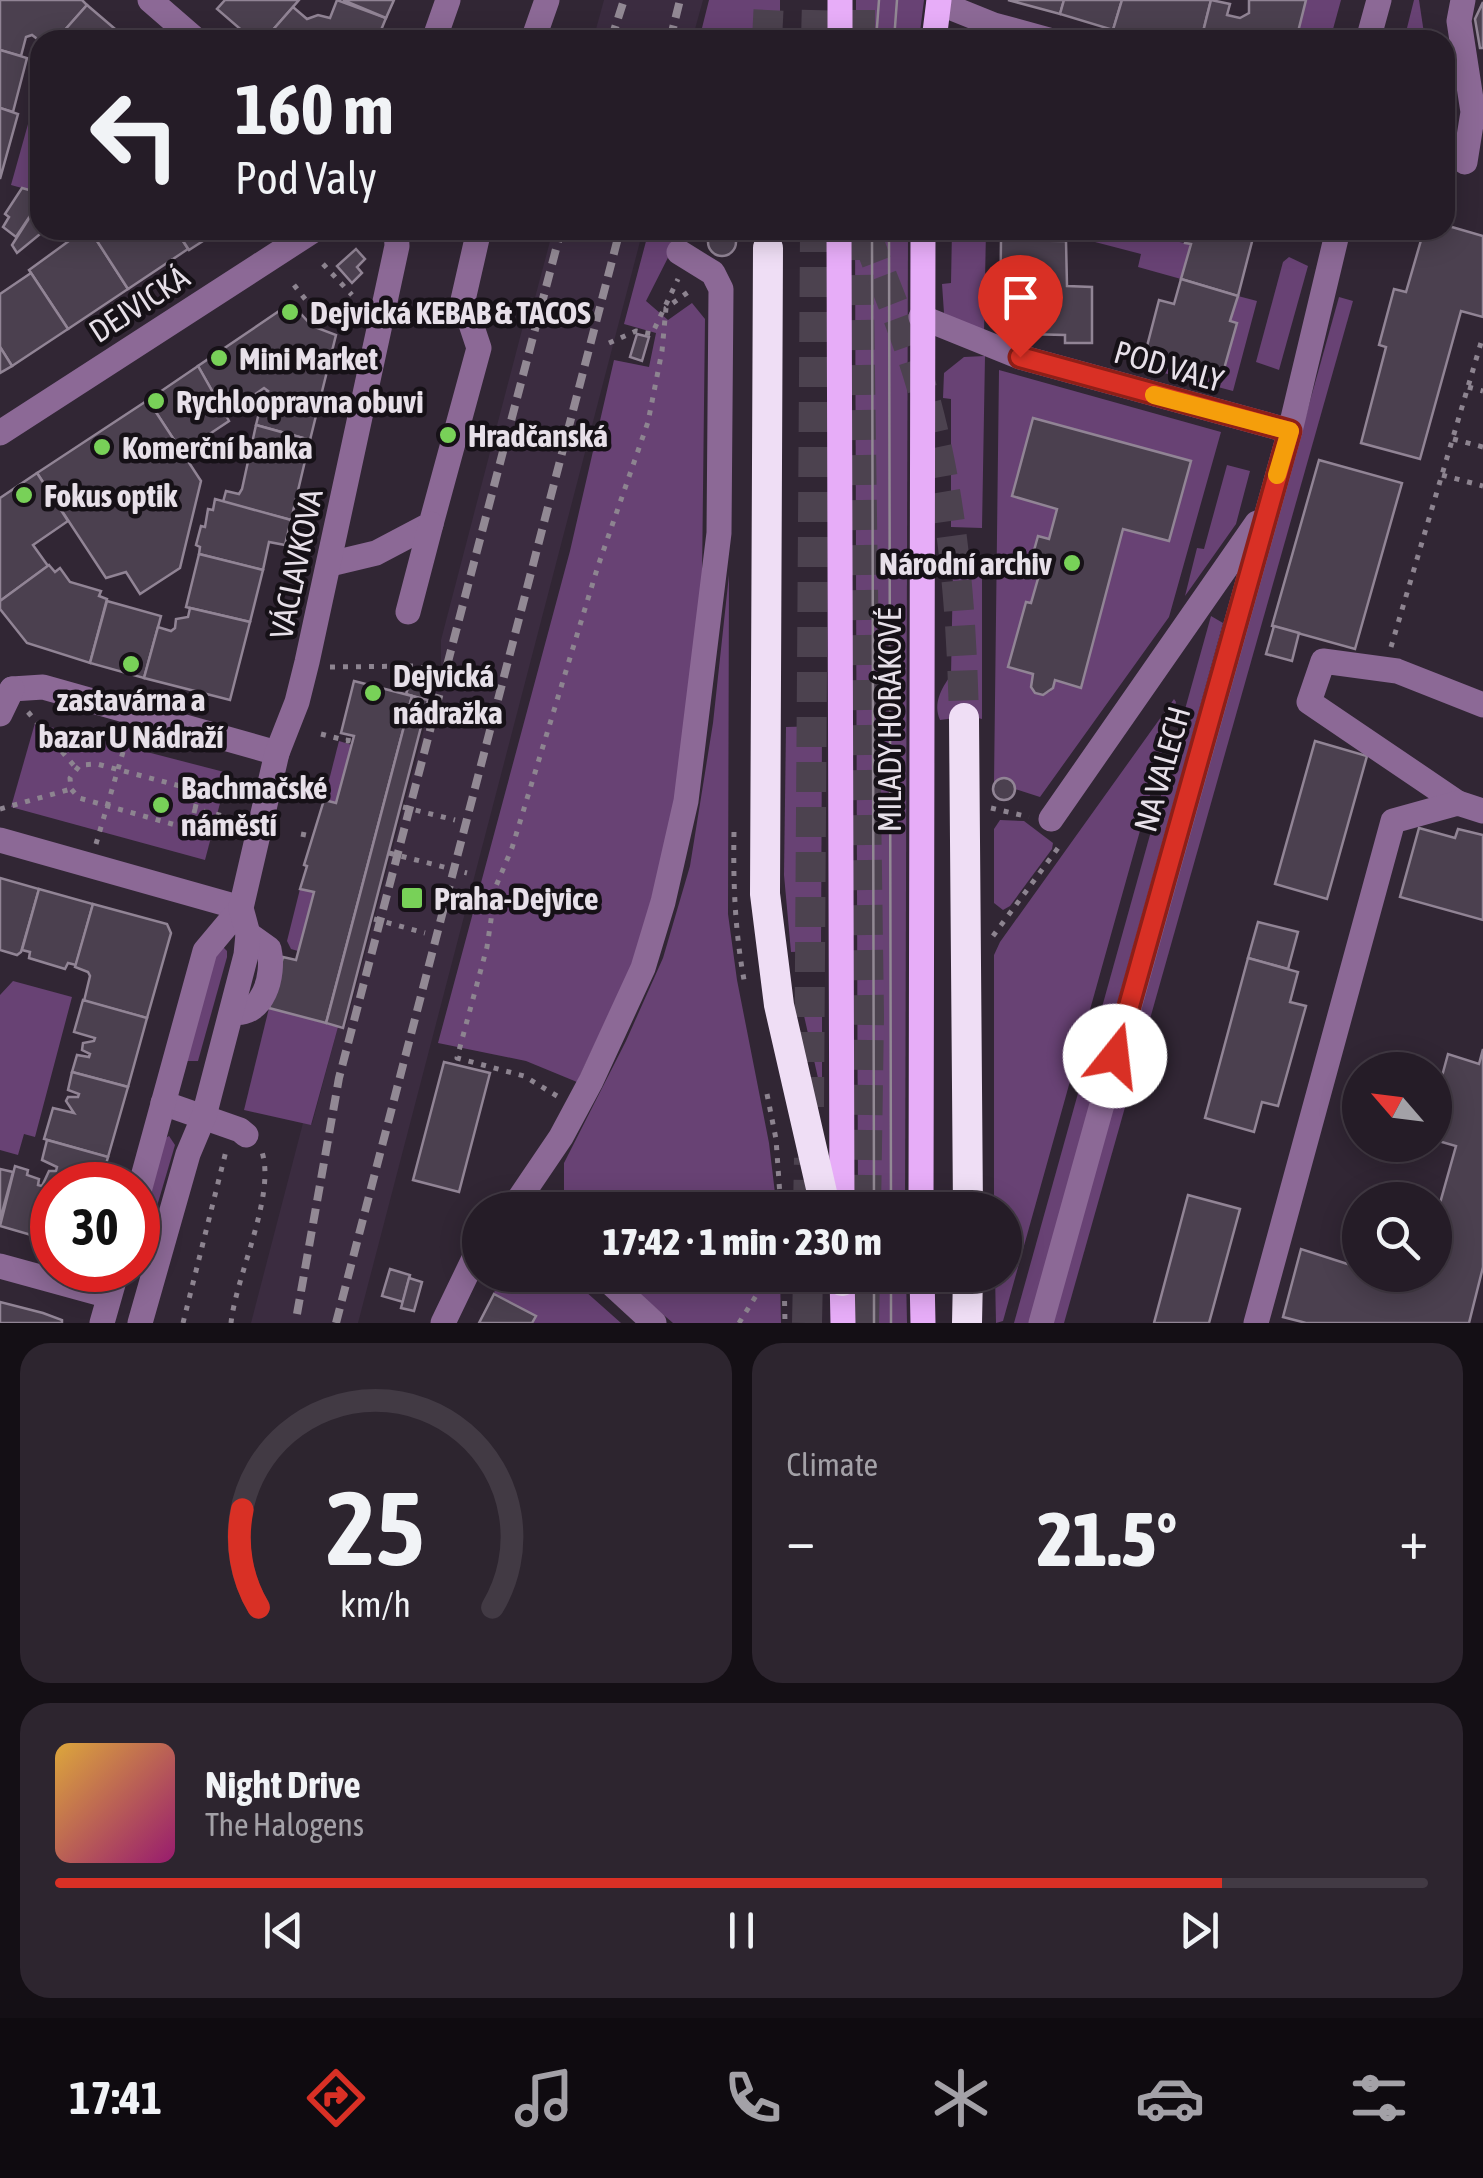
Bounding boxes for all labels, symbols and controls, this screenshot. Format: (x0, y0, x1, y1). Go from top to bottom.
text: 160 m (235, 69, 394, 149)
icon: left (70, 70, 200, 200)
text: Pod Valy (235, 152, 377, 204)
pin (978, 255, 1063, 358)
street label: DEJVICKÁ (82, 258, 196, 350)
icon: arrive (993, 270, 1048, 325)
place label: Dejvická KEBAB & TACOS (310, 294, 591, 331)
marker: Dejvická KEBAB & TACOS (279, 301, 301, 323)
street label: POD VALY (1110, 333, 1229, 399)
place label: Mini Market (239, 340, 379, 377)
marker: Mini Market (208, 347, 230, 369)
place label: Rychloopravna obuvi (176, 383, 424, 420)
marker: Rychloopravna obuvi (145, 390, 167, 412)
place label: Hradčanská (468, 417, 608, 454)
marker: Hradčanská (437, 424, 459, 446)
place label: Komerční banka (122, 429, 313, 466)
marker: Komerční banka (91, 436, 113, 458)
place label: Fokus optik (44, 477, 178, 514)
marker: Fokus optik (13, 484, 35, 506)
street label: VÁCLAVKOVA (262, 485, 330, 642)
place label: Národní archiv (879, 545, 1053, 582)
marker: Národní archiv (1061, 552, 1083, 574)
street label: MILADY HORÁKOVÉ (871, 607, 908, 832)
marker: zastavárna a bazar U Nádraží (120, 653, 142, 675)
place label: Dejvická nádražka (393, 657, 503, 731)
place label: zastavárna a bazar U Nádraží (38, 681, 224, 755)
marker: Dejvická nádražka (362, 682, 384, 704)
street label: NA VALECH (1126, 702, 1198, 836)
place label: Bachmačské náměstí (181, 769, 327, 843)
marker: Bachmačské náměstí (150, 794, 172, 816)
place label: Praha-Dejvice (434, 880, 598, 917)
marker: Praha-Dejvice (399, 885, 425, 911)
position arrow (1063, 1004, 1167, 1108)
north arrow (1342, 1052, 1452, 1162)
map controls (1342, 1052, 1452, 1292)
speed limit sign: 30 (30, 1162, 160, 1292)
button: search (1342, 1182, 1452, 1292)
text: 17:42 · 1 min · 230 m (602, 1220, 882, 1263)
text: Climate (787, 1446, 878, 1483)
text: 25 (327, 1468, 425, 1587)
text: 21.5° (1037, 1496, 1177, 1582)
text: − (787, 1508, 815, 1571)
text: + (1399, 1508, 1428, 1571)
text: km/h (340, 1584, 411, 1625)
text: Night Drive (205, 1763, 361, 1806)
text: The Halogens (205, 1806, 364, 1843)
icon: previous (256, 1903, 311, 1958)
icon: pause (714, 1903, 769, 1958)
icon: next (1172, 1903, 1227, 1958)
icon: directions (301, 2063, 371, 2133)
icon: music (509, 2063, 579, 2133)
icon: phone (718, 2063, 788, 2133)
icon: climate (926, 2063, 996, 2133)
icon: car (1135, 2063, 1205, 2133)
icon: filters (1344, 2063, 1414, 2133)
text: 17:41 (69, 2072, 162, 2124)

